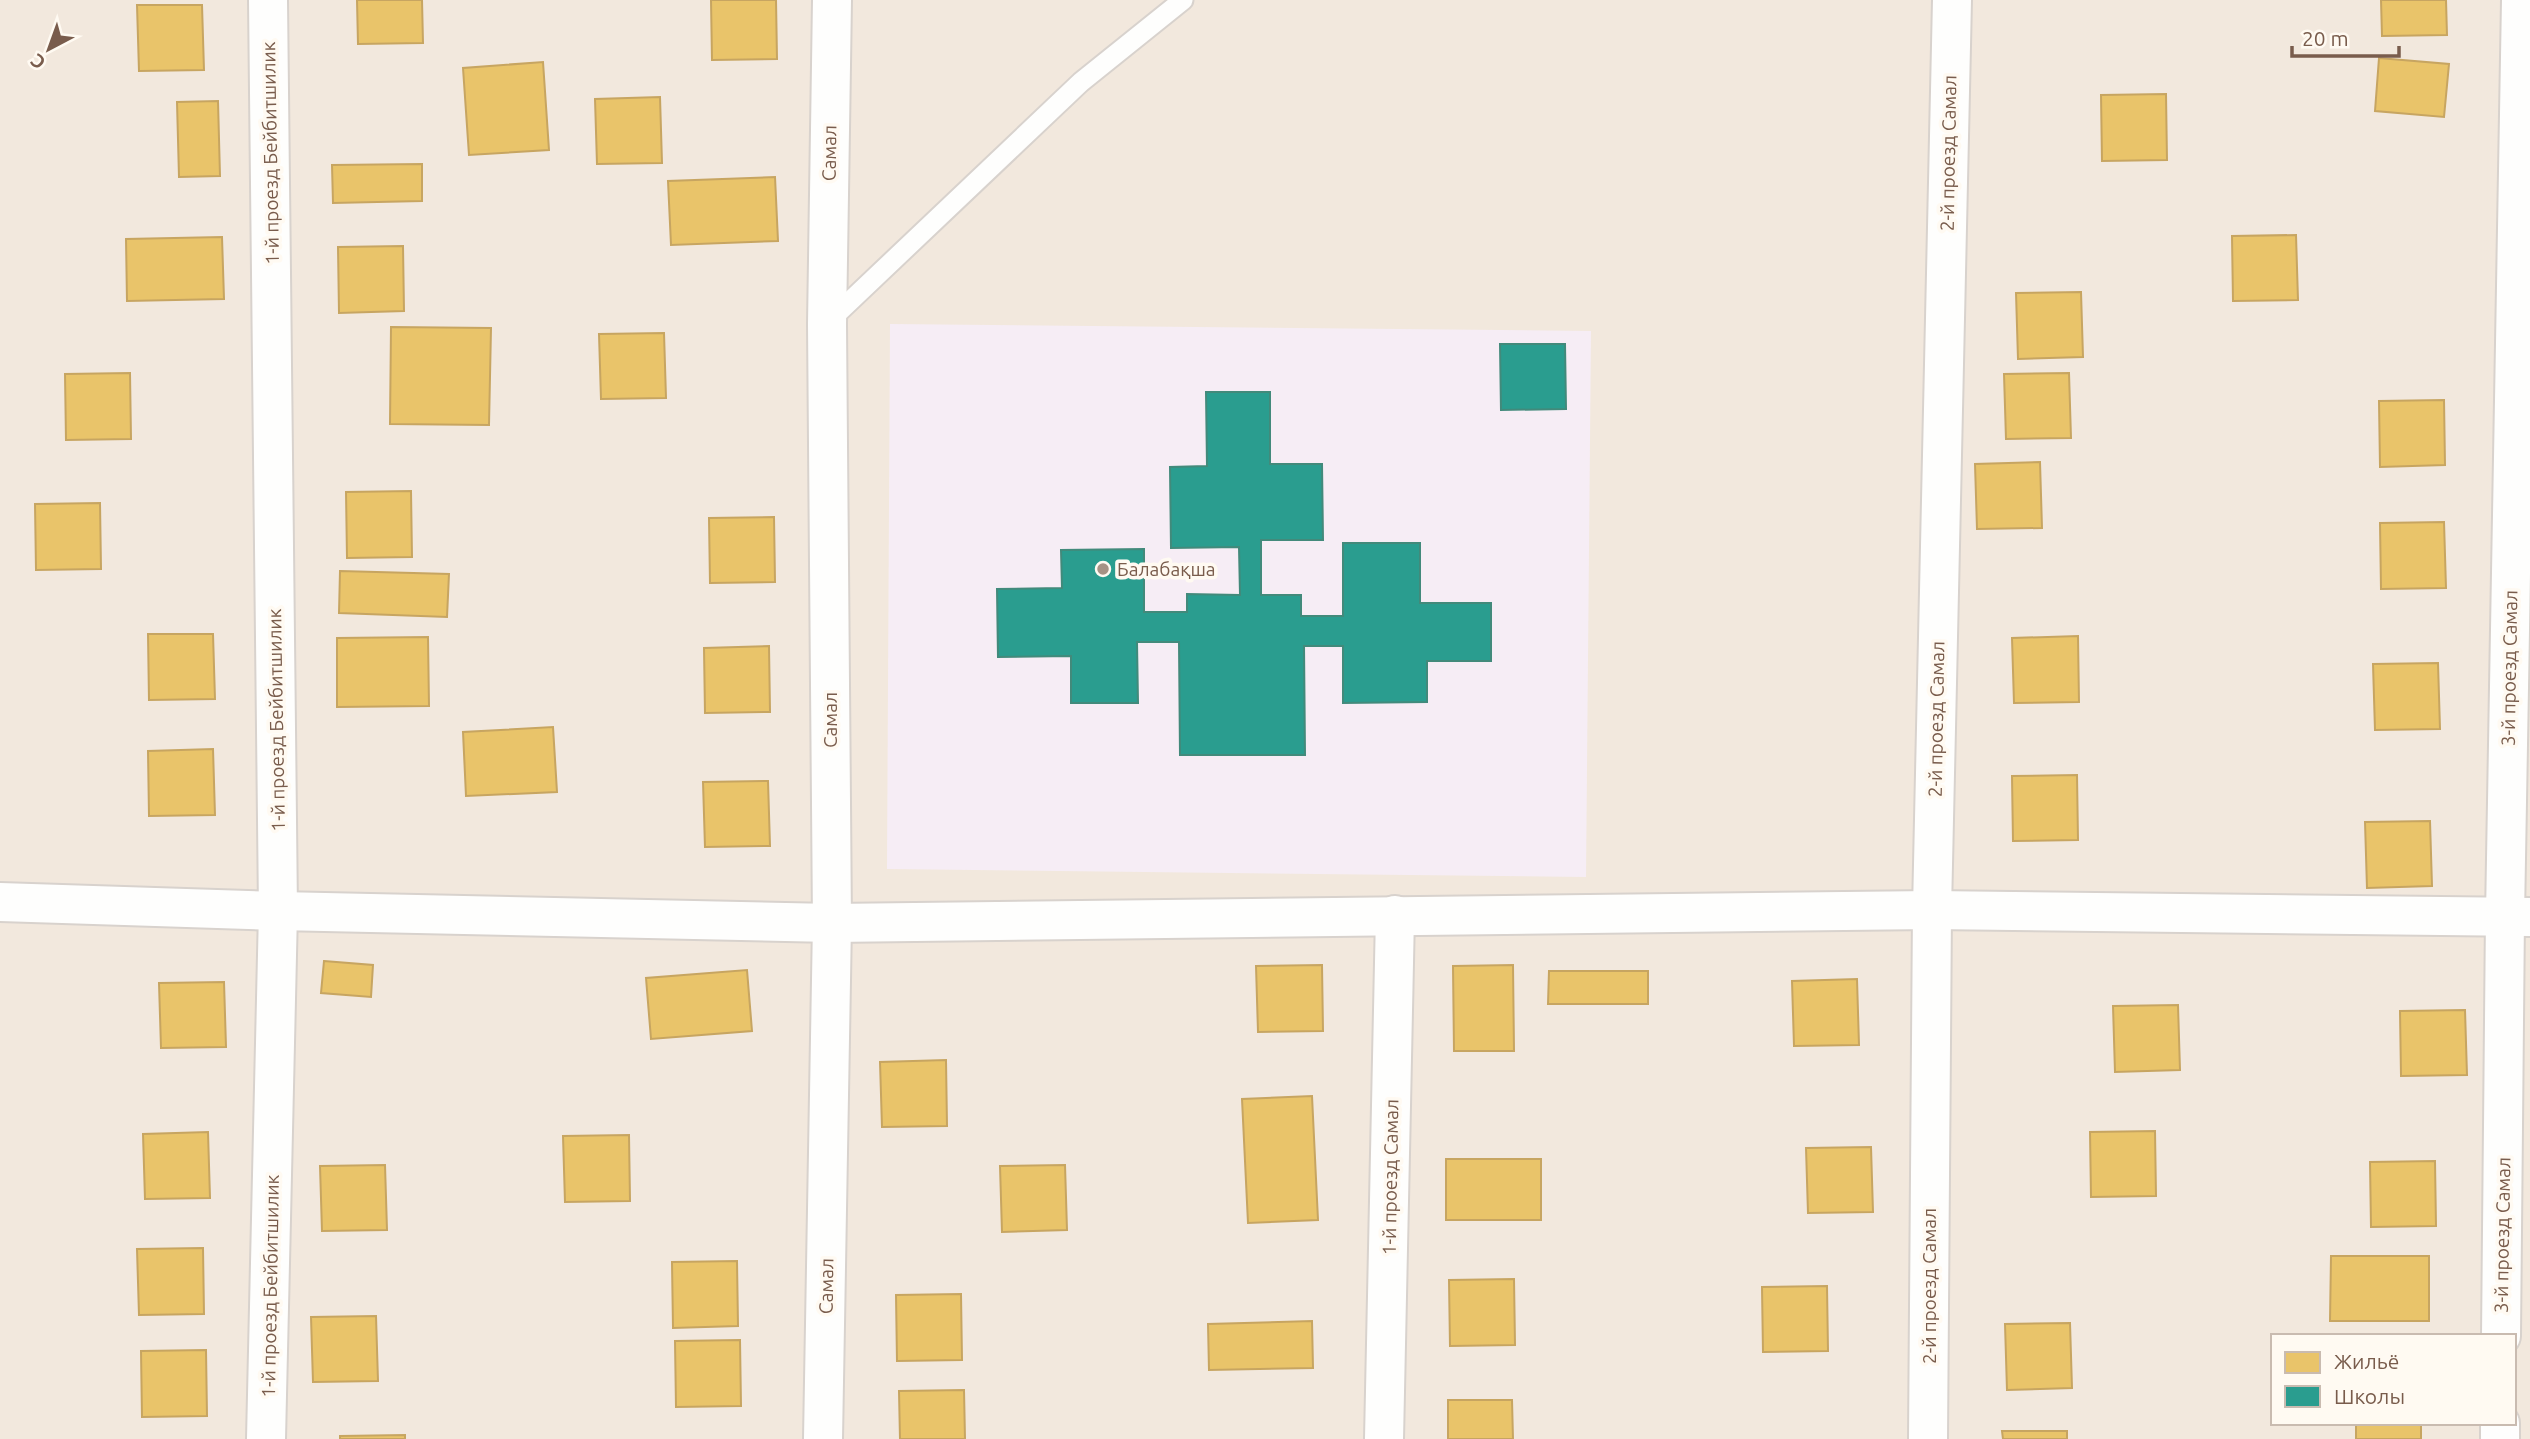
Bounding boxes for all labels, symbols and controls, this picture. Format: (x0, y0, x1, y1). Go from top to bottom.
north arrow (14, 14, 84, 84)
scale bar (2292, 14, 2399, 58)
text: 20 m (2302, 26, 2349, 50)
street label: 1-й проезд Бейбитшилик (257, 41, 283, 265)
text: С (26, 50, 50, 74)
street label: 2-й проезд Самал (1936, 75, 1960, 231)
street label: Самал (818, 125, 840, 181)
place label: Балабақша (1117, 558, 1216, 580)
marker: Балабақша (1095, 561, 1111, 577)
street label: 3-й проезд Самал (2497, 590, 2521, 746)
street label: 1-й проезд Бейбитшилик (263, 608, 289, 832)
street label: 2-й проезд Самал (1924, 641, 1948, 797)
street label: Самал (819, 692, 841, 748)
street label: 1-й проезд Самал (1378, 1099, 1402, 1255)
street label: 3-й проезд Самал (2490, 1157, 2514, 1313)
street label: 1-й проезд Бейбитшилик (257, 1174, 283, 1398)
street label: 2-й проезд Самал (1918, 1208, 1940, 1364)
street label: Самал (815, 1258, 837, 1314)
legend (2271, 1334, 2516, 1425)
text: Жильё (2334, 1349, 2399, 1373)
text: Школы (2334, 1384, 2405, 1408)

